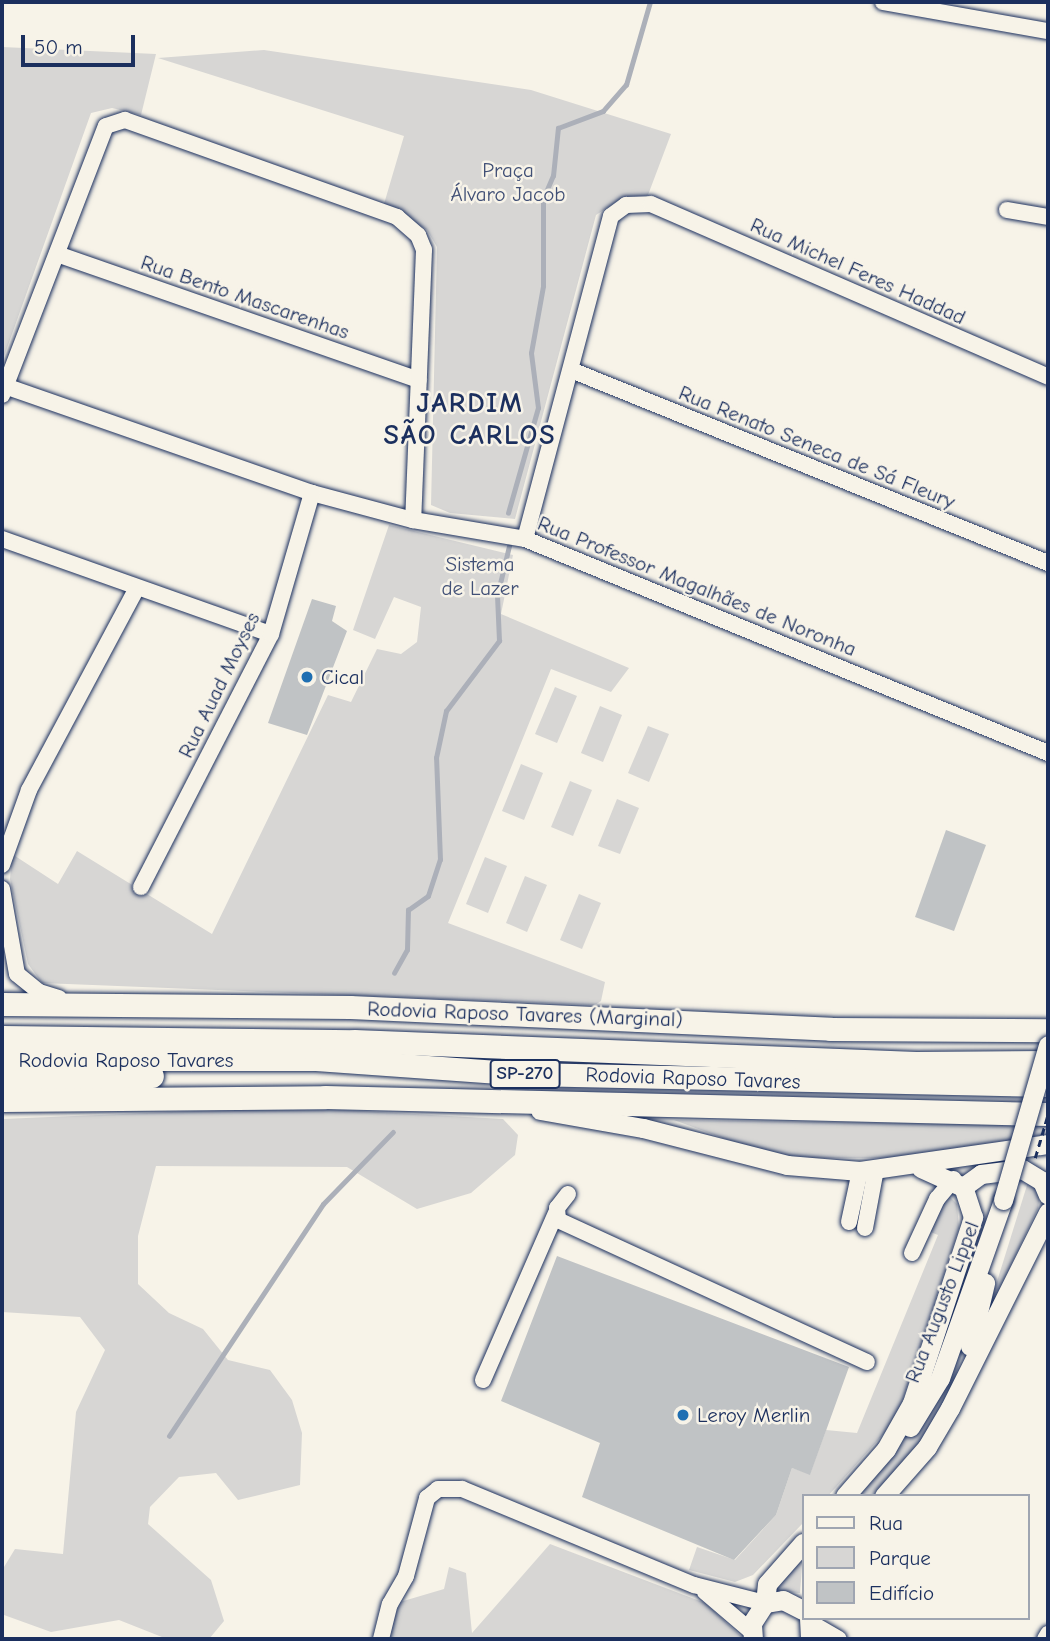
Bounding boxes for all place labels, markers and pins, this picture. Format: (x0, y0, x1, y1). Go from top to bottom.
place label: Cical (321, 664, 364, 690)
marker: Cical (299, 669, 315, 685)
place label: Leroy Merlin (697, 1402, 810, 1428)
marker: Leroy Merlin (675, 1407, 691, 1423)

